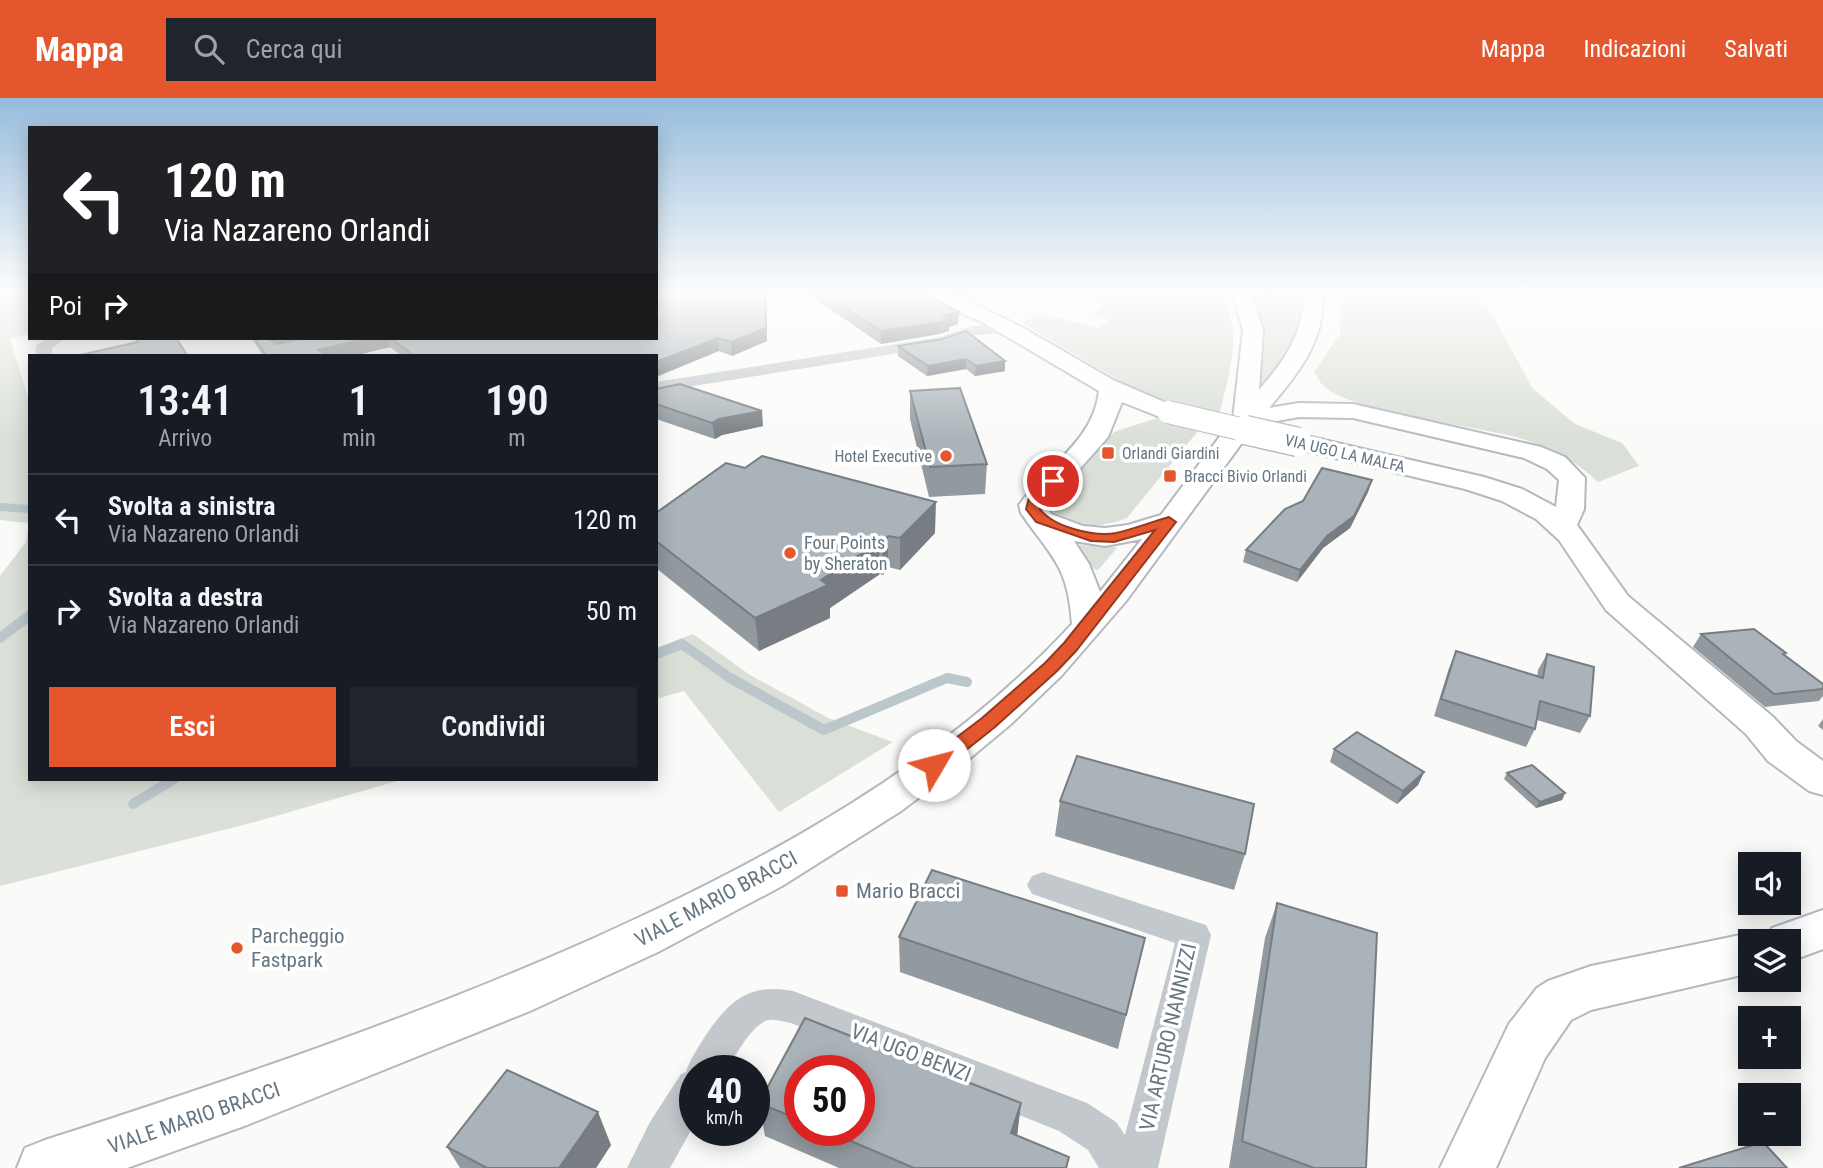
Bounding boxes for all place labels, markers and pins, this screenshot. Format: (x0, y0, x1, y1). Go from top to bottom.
place label: Orlandi Giardini (1122, 444, 1219, 463)
marker: Orlandi Giardini (1100, 445, 1116, 461)
place label: Hotel Executive (834, 447, 932, 466)
marker: Hotel Executive (938, 448, 954, 464)
pin (1023, 451, 1083, 511)
place label: Bracci Bivio Orlandi (1184, 467, 1307, 486)
marker: Bracci Bivio Orlandi (1162, 468, 1178, 484)
place label: Four Points by Sheraton (804, 532, 888, 574)
marker: Four Points by Sheraton (782, 545, 798, 561)
place label: Mario Bracci (856, 879, 960, 903)
marker: Mario Bracci (834, 883, 850, 899)
place label: Parcheggio Fastpark (251, 924, 345, 972)
marker: Parcheggio Fastpark (229, 940, 245, 956)

